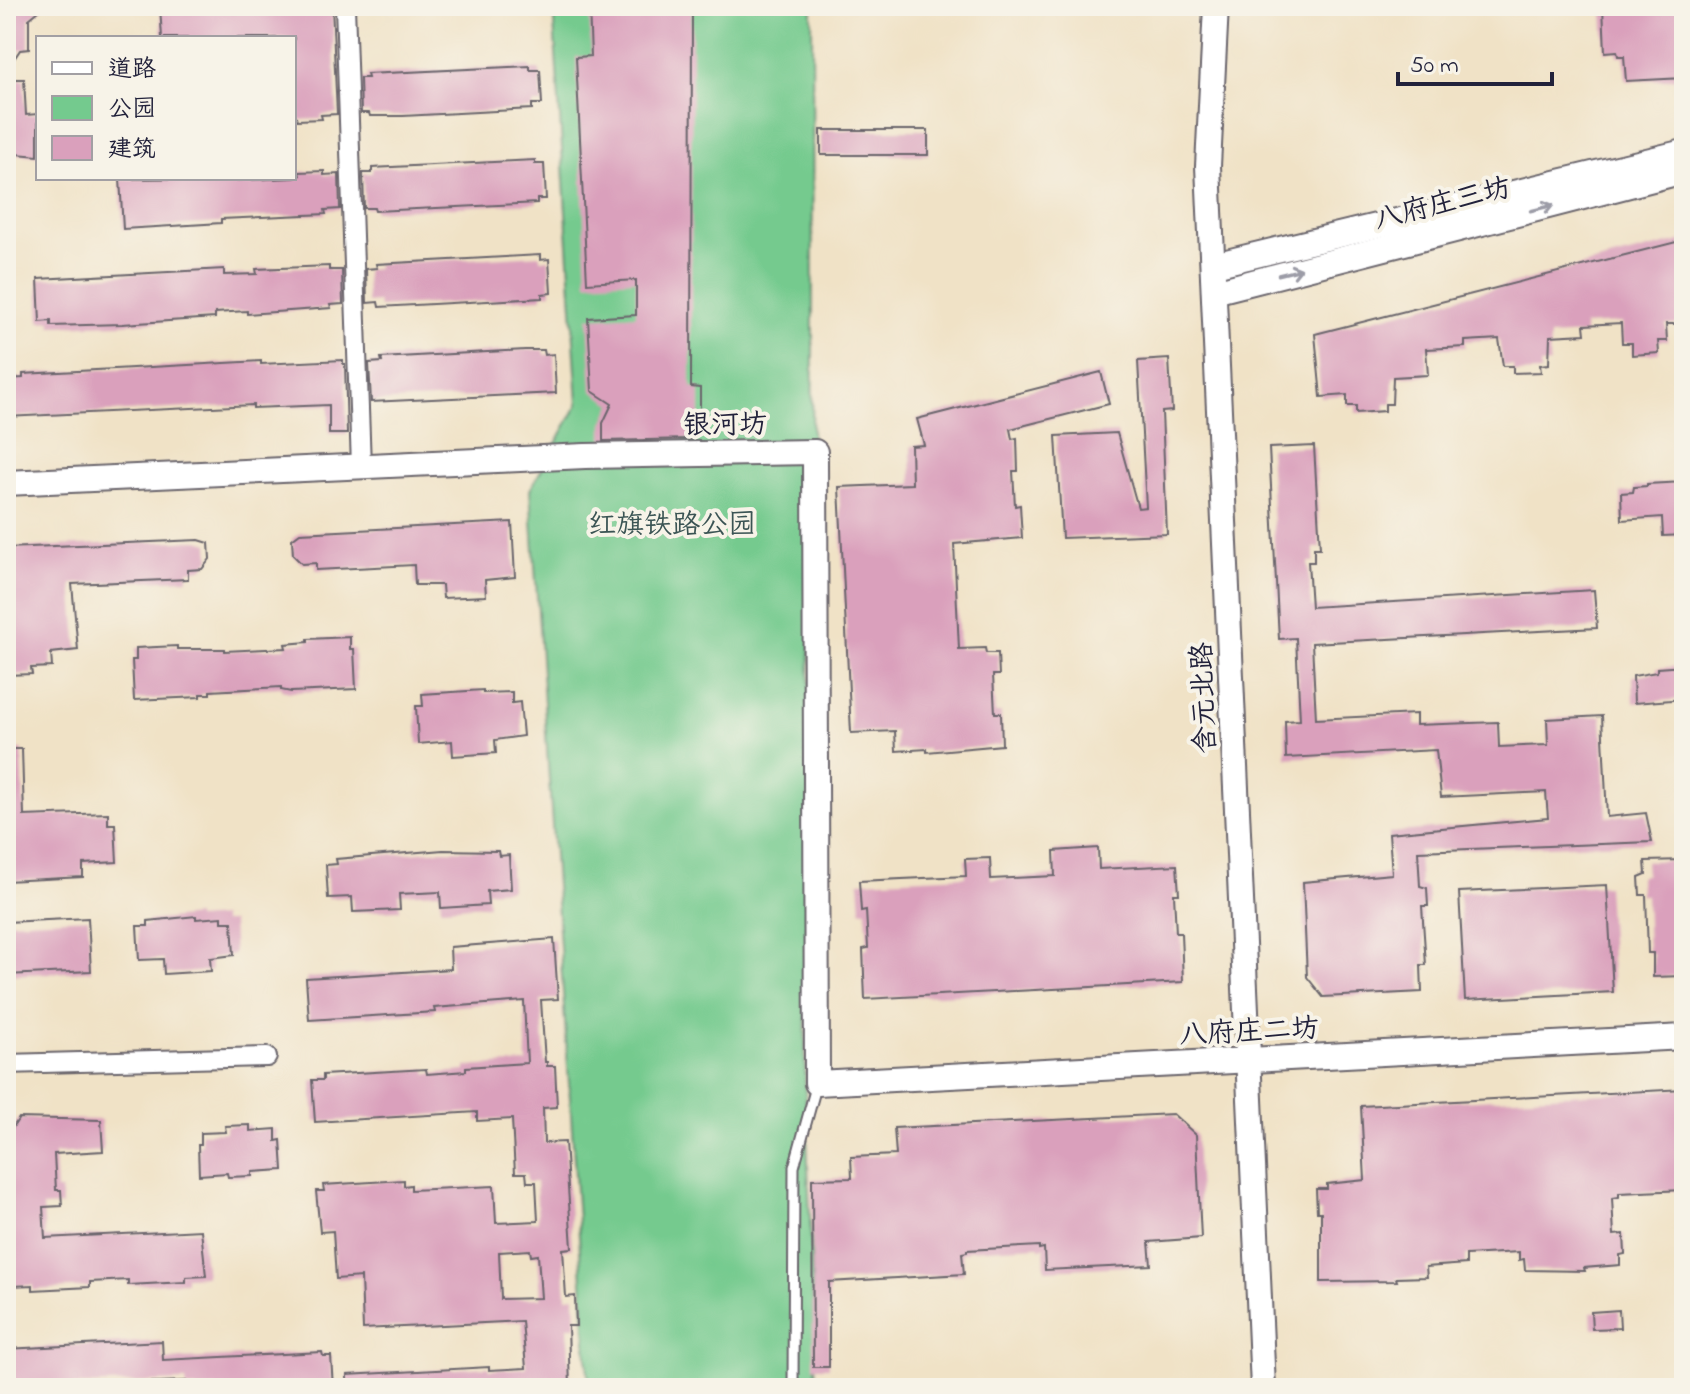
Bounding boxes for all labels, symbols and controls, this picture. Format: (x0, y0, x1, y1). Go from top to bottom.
legend (36, 36, 296, 180)
scale bar (1398, 36, 1552, 86)
text: 50 m (1410, 49, 1459, 84)
text: 道路 (108, 53, 156, 88)
text: 公园 (108, 93, 156, 128)
text: 建筑 (108, 133, 156, 168)
street label: 八府庄三坊 (1370, 169, 1516, 242)
one-way arrow (1528, 199, 1554, 214)
one-way arrow (1277, 264, 1302, 279)
street label: 银河坊 (683, 405, 767, 448)
park label: 红旗铁路公园 (588, 506, 756, 547)
street label: 含元北路 (1183, 641, 1228, 755)
street label: 八府庄二坊 (1178, 1009, 1320, 1058)

